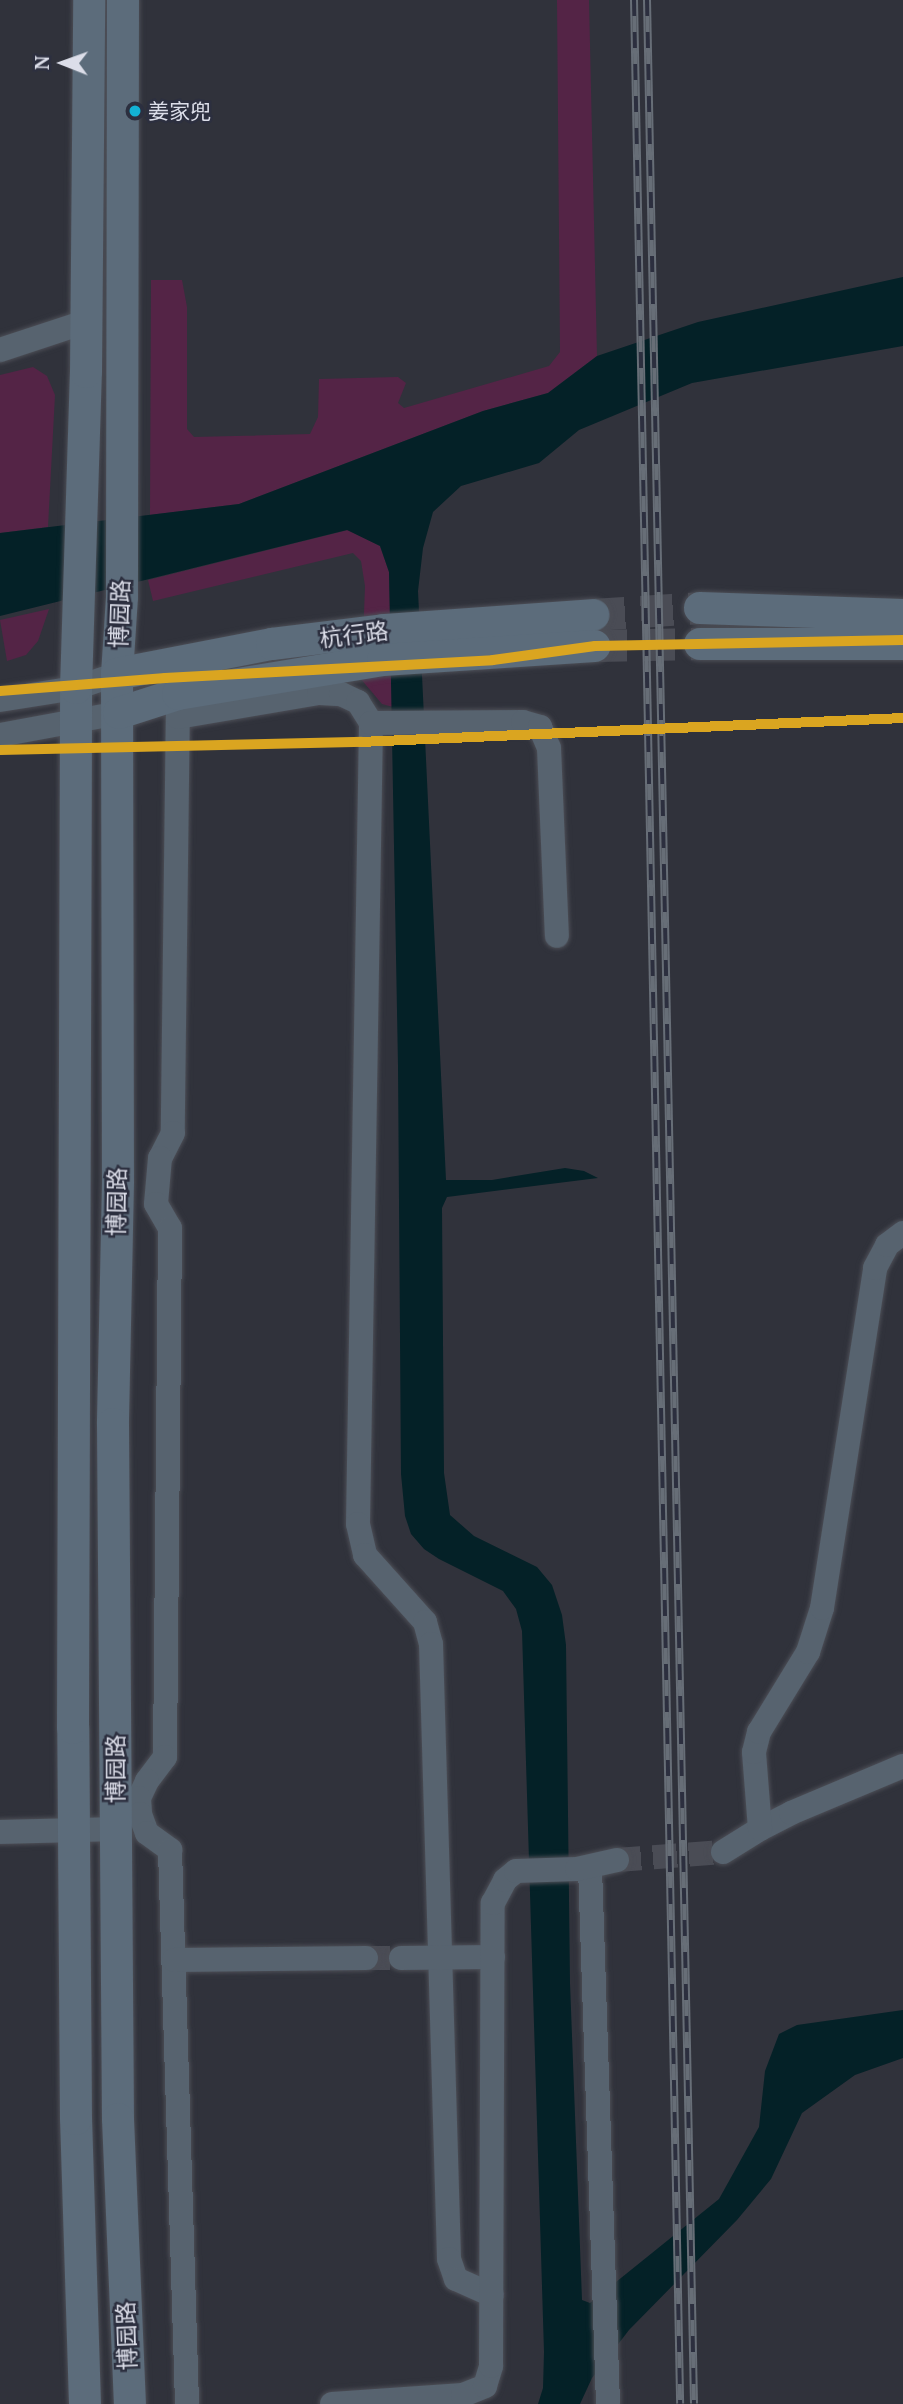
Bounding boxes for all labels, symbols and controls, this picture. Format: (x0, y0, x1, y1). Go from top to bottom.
north arrow (28, 28, 98, 98)
text: N (29, 55, 54, 70)
place label: 姜家兜 (148, 98, 211, 124)
marker: 姜家兜 (128, 104, 142, 118)
street label: 博园路 (105, 579, 135, 649)
street label: 杭行路 (318, 617, 390, 653)
street label: 博园路 (103, 1167, 131, 1237)
street label: 博园路 (102, 1735, 130, 1803)
street label: 博园路 (112, 2301, 142, 2371)

